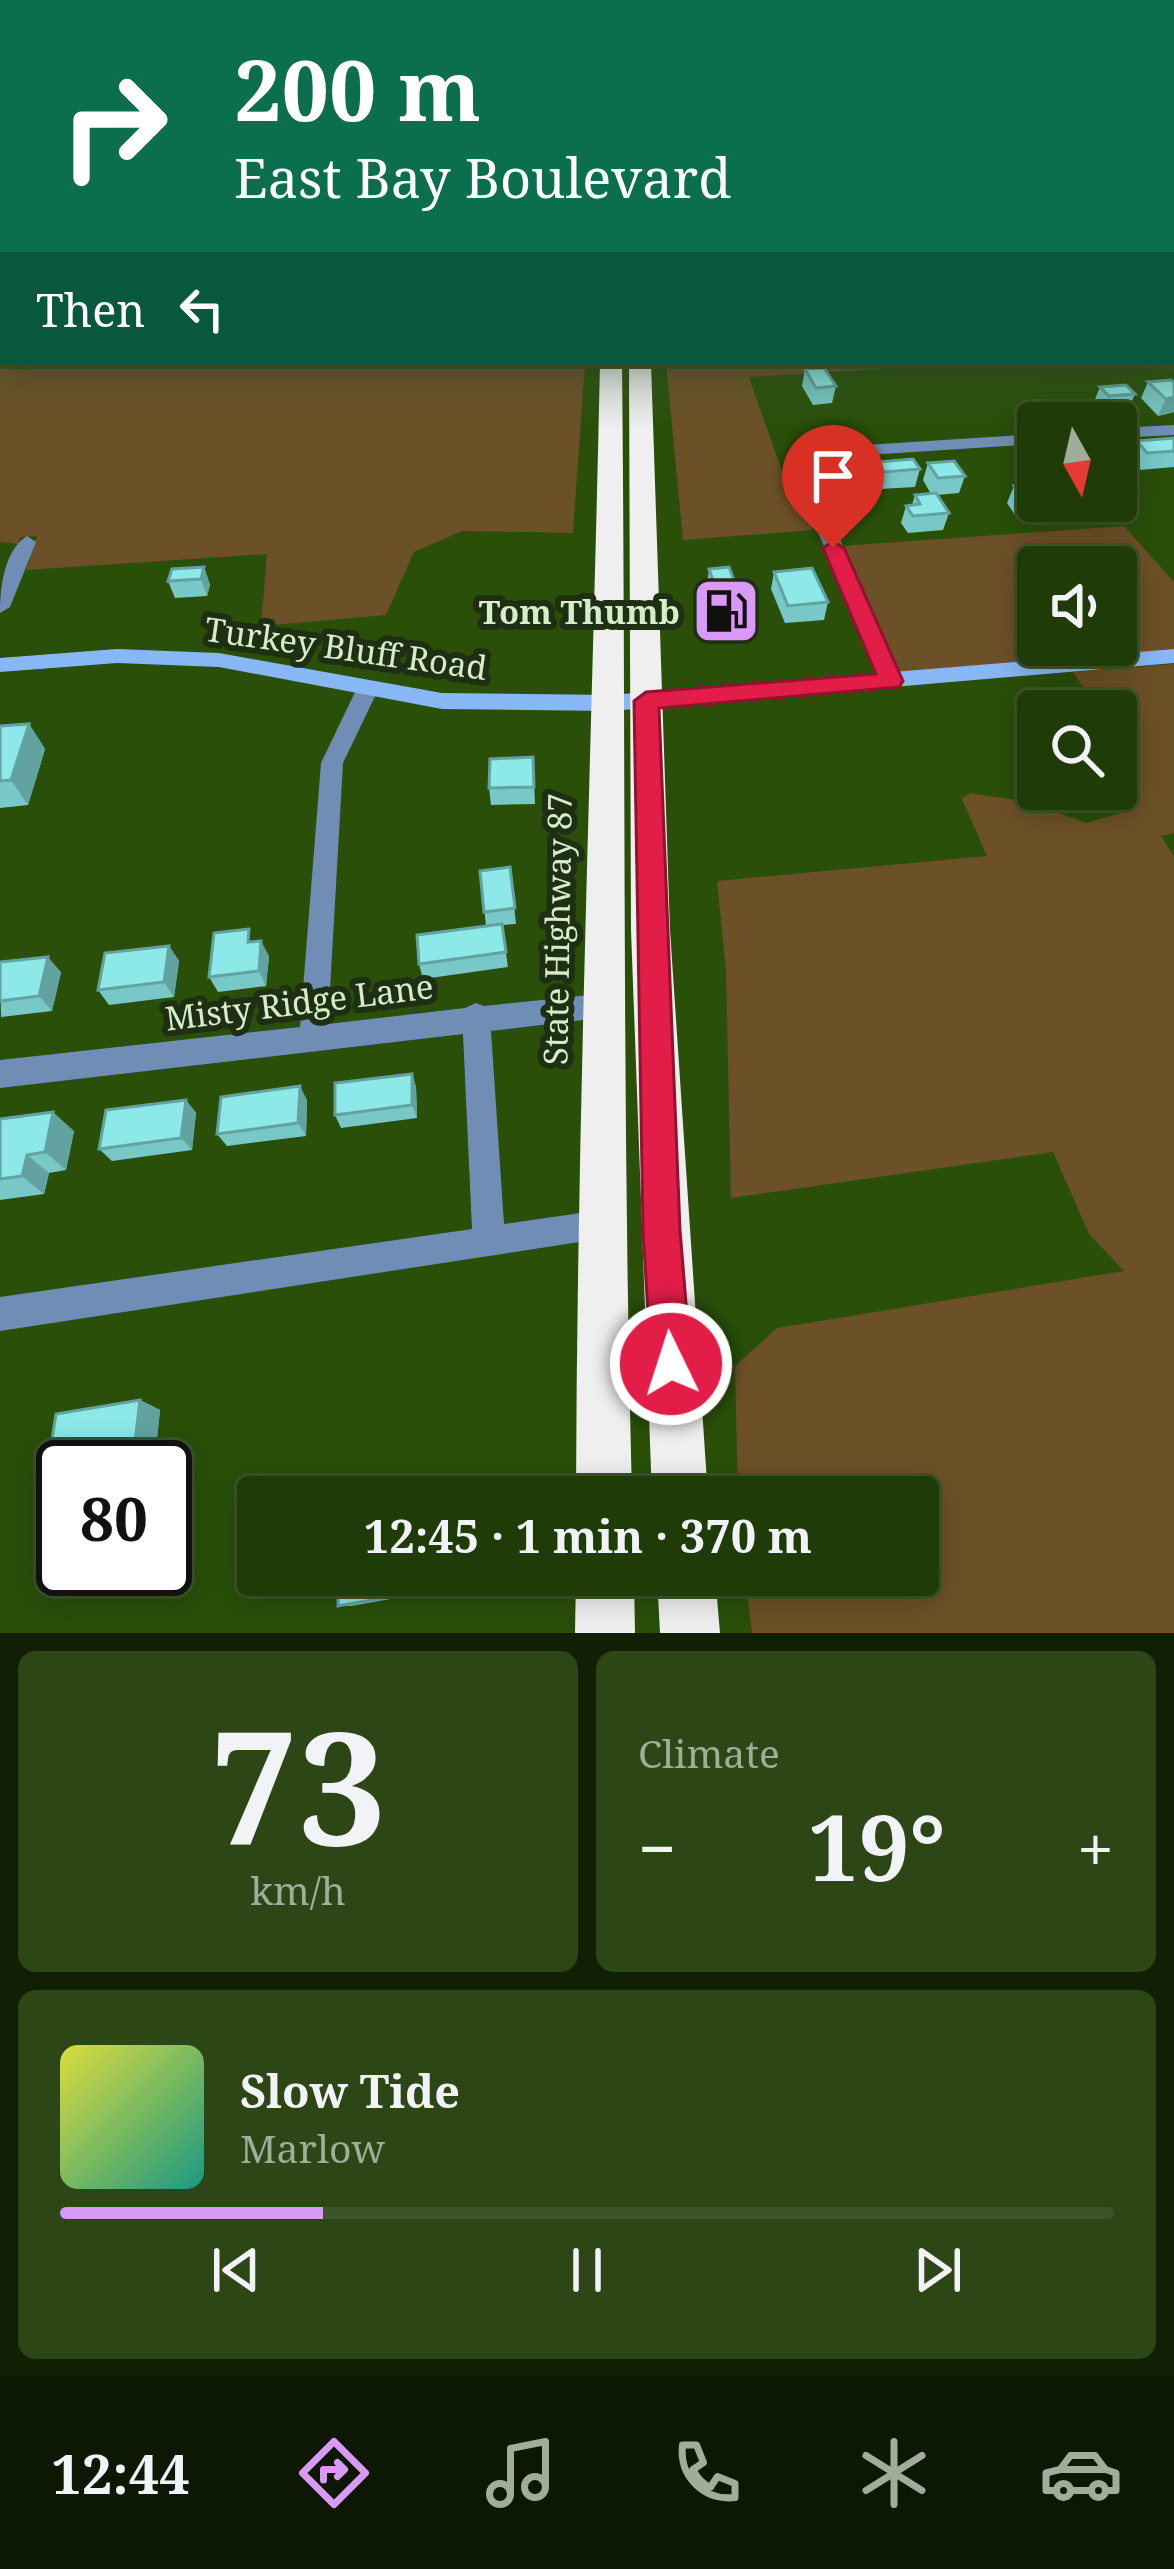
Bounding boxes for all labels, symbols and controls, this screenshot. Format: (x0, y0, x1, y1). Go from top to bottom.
text: 200 m (234, 31, 481, 146)
icon: right (36, 48, 192, 204)
text: East Bay Boulevard (234, 140, 731, 214)
icon: left (169, 276, 235, 342)
text: Then (36, 279, 145, 340)
north arrow (1017, 402, 1137, 522)
map controls (1017, 402, 1137, 810)
pin (782, 425, 884, 548)
icon: arrive (800, 443, 866, 509)
button: sound (1017, 546, 1137, 666)
fuel station icon: Tom Thumb (691, 576, 761, 646)
place label: Tom Thumb (479, 589, 680, 634)
street label: Turkey Bluff Road (202, 606, 490, 690)
button: search (1017, 690, 1137, 810)
street label: State Highway 87 (532, 793, 582, 1065)
street label: Misty Ridge Lane (162, 963, 436, 1041)
position arrow (608, 1301, 734, 1427)
speed limit sign: 80 (36, 1440, 192, 1596)
text: 12:45 · 1 min · 370 m (364, 1505, 812, 1566)
text: 73 (210, 1678, 386, 1891)
text: Climate (638, 1726, 780, 1779)
text: 19° (808, 1785, 946, 1907)
text: − (638, 1802, 676, 1892)
text: + (1077, 1802, 1114, 1892)
text: km/h (250, 1863, 346, 1916)
text: Slow Tide (240, 2060, 460, 2121)
text: Marlow (240, 2121, 385, 2174)
icon: previous (203, 2237, 269, 2303)
icon: pause (554, 2237, 620, 2303)
icon: next (905, 2237, 971, 2303)
icon: directions (292, 2431, 376, 2515)
icon: music (479, 2431, 563, 2515)
icon: phone (665, 2431, 749, 2515)
icon: climate (852, 2431, 936, 2515)
icon: car (1039, 2431, 1123, 2515)
text: 12:44 (51, 2436, 190, 2510)

